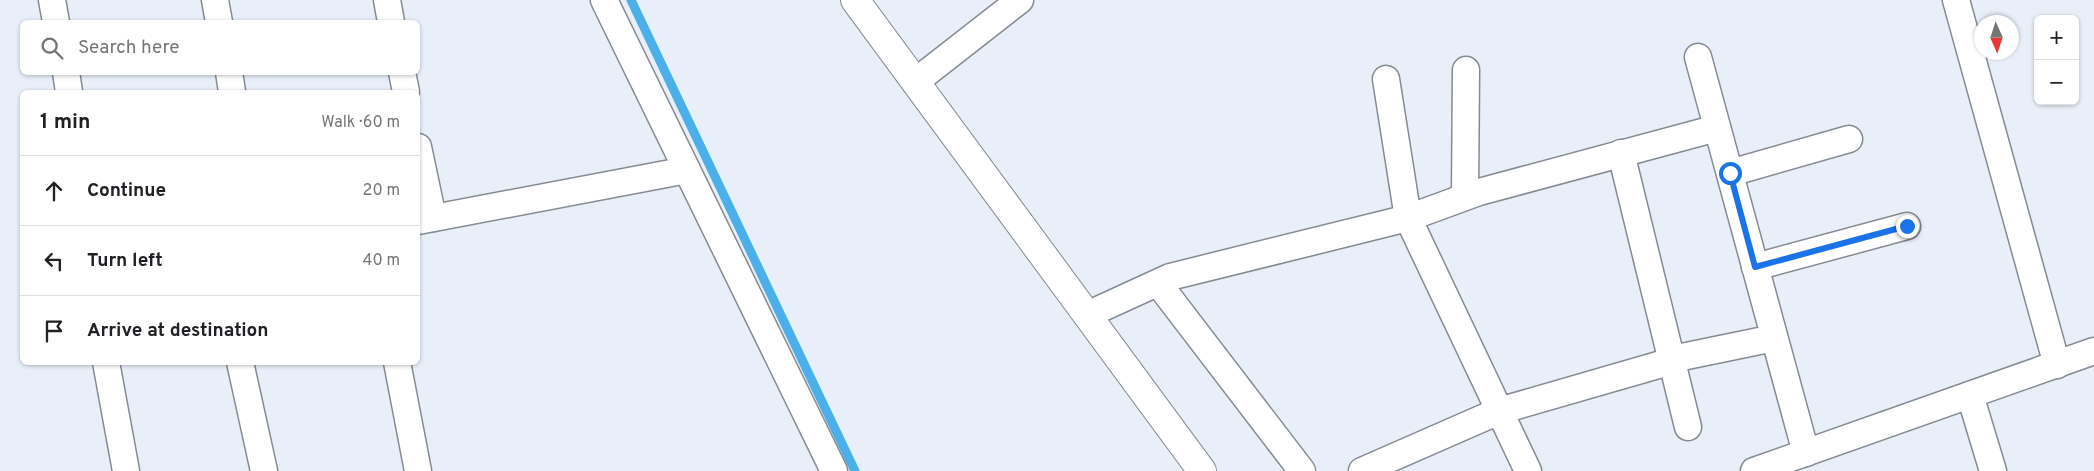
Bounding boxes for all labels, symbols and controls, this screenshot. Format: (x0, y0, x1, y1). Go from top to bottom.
north arrow (1974, 15, 2019, 60)
map controls (2034, 15, 2079, 105)
button: + (2034, 15, 2079, 60)
search box (20, 20, 420, 75)
icon: search (38, 34, 66, 62)
text: Search here (78, 36, 180, 60)
button: − (2034, 60, 2079, 105)
text: 1 min (40, 109, 90, 136)
text: Walk · 60 m (321, 113, 400, 133)
route start (1719, 162, 1742, 185)
icon: ahead (40, 177, 68, 205)
text: Continue (87, 179, 166, 203)
text: 20 m (363, 181, 400, 201)
route end (1896, 215, 1919, 238)
icon: left (40, 247, 68, 275)
text: Turn left (87, 249, 163, 273)
text: 40 m (362, 251, 400, 271)
icon: arrive (40, 317, 68, 345)
text: Arrive at destination (87, 319, 268, 343)

